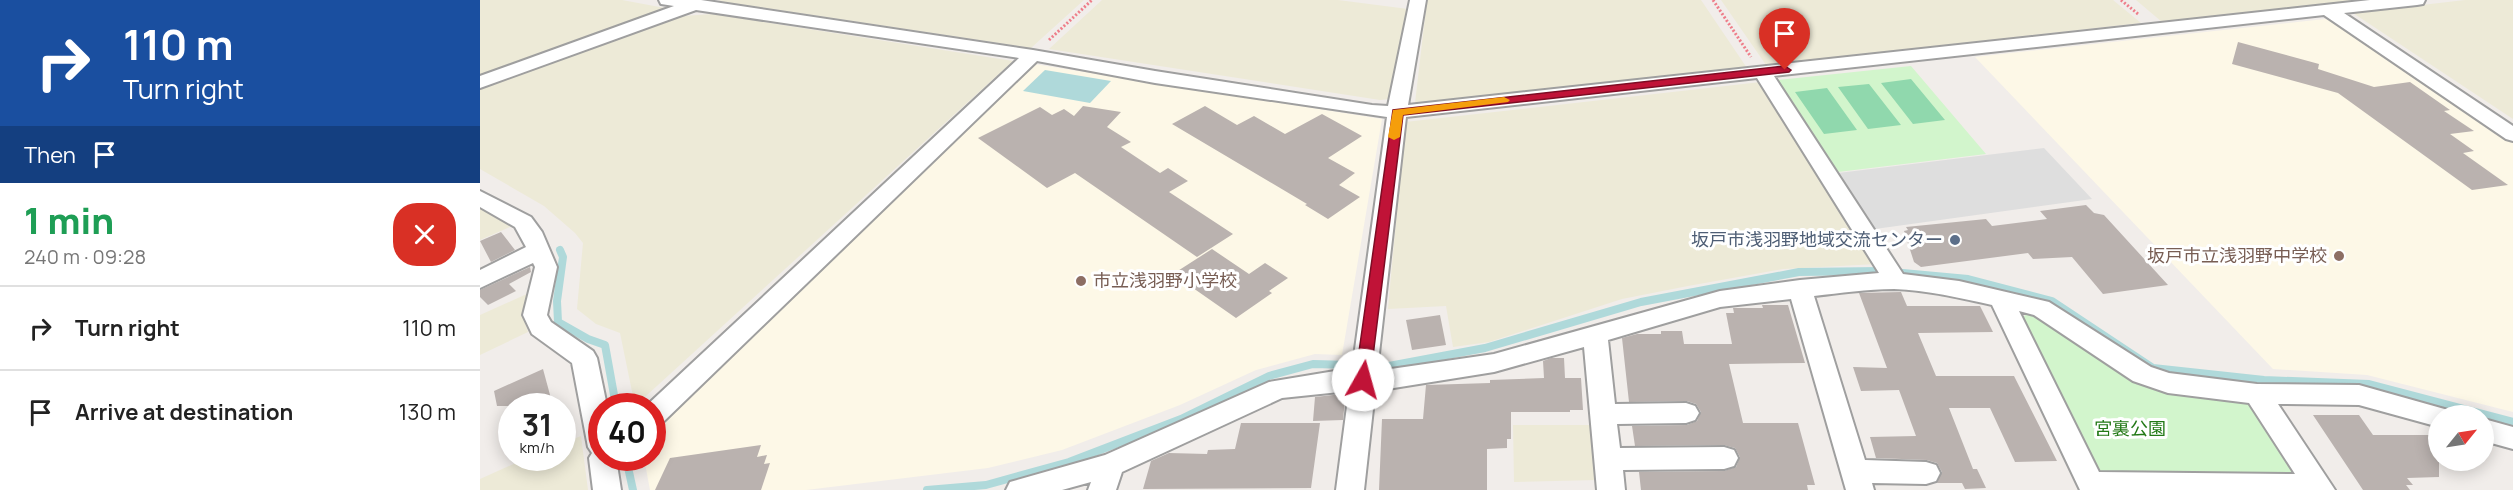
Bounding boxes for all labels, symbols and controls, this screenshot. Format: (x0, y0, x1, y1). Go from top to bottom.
pin (1759, 8, 1810, 70)
text: 110 m (123, 15, 234, 73)
icon: arrive (1768, 17, 1801, 50)
icon: right (24, 24, 102, 102)
text: Turn right (123, 70, 244, 107)
icon: arrive (88, 138, 121, 171)
text: Then (24, 140, 76, 170)
text: 1 min (24, 196, 114, 245)
button: close (393, 203, 456, 266)
place label: 坂戸市浅羽野地域交流センター (1691, 227, 1943, 251)
marker: 坂戸市浅羽野地域交流センター (1948, 233, 1962, 247)
text: 240 m · 09:28 (24, 243, 146, 270)
place label: 坂戸市立浅羽野中学校 (2147, 243, 2327, 267)
marker: 坂戸市立浅羽野中学校 (2332, 249, 2346, 263)
place label: 市立浅羽野小学校 (1093, 268, 1237, 292)
marker: 市立浅羽野小学校 (1074, 274, 1088, 288)
icon: right (24, 312, 57, 345)
text: Turn right (75, 313, 180, 343)
text: 110 m (402, 313, 456, 343)
position arrow (1331, 348, 1395, 412)
speed limit sign: 40 (588, 393, 666, 471)
icon: arrive (24, 396, 57, 429)
text: Arrive at destination (75, 397, 293, 427)
text: 130 m (399, 397, 456, 427)
text: 31 (522, 404, 552, 445)
north arrow (2428, 405, 2494, 471)
map controls (2428, 405, 2494, 471)
park label: 宮裏公園 (2094, 416, 2166, 440)
text: km/h (520, 437, 554, 458)

